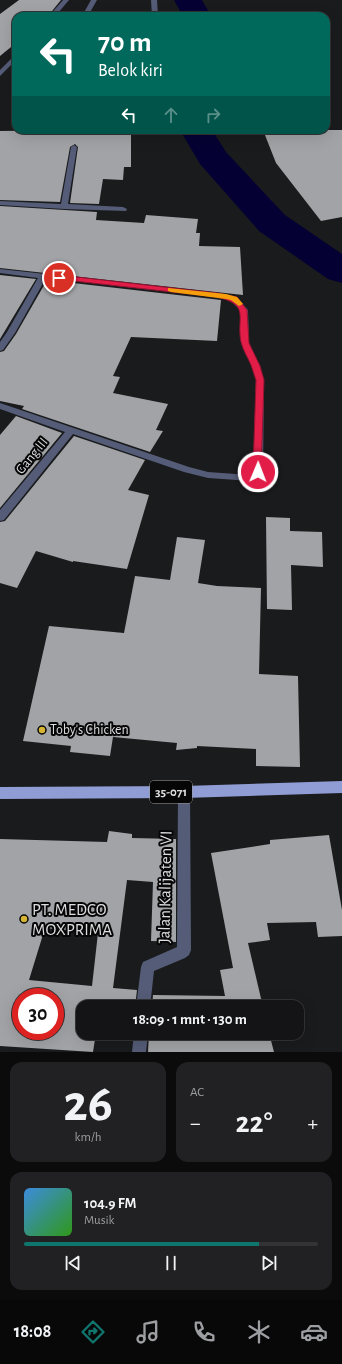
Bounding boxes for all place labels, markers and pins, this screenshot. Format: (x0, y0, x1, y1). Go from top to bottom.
pin (42, 261, 76, 295)
place label: Toby's Chicken (50, 723, 129, 737)
marker: Toby's Chicken (37, 725, 47, 735)
place label: PT. MEDCO MOXPRIMA (32, 901, 112, 938)
marker: PT. MEDCO MOXPRIMA (19, 914, 29, 924)

